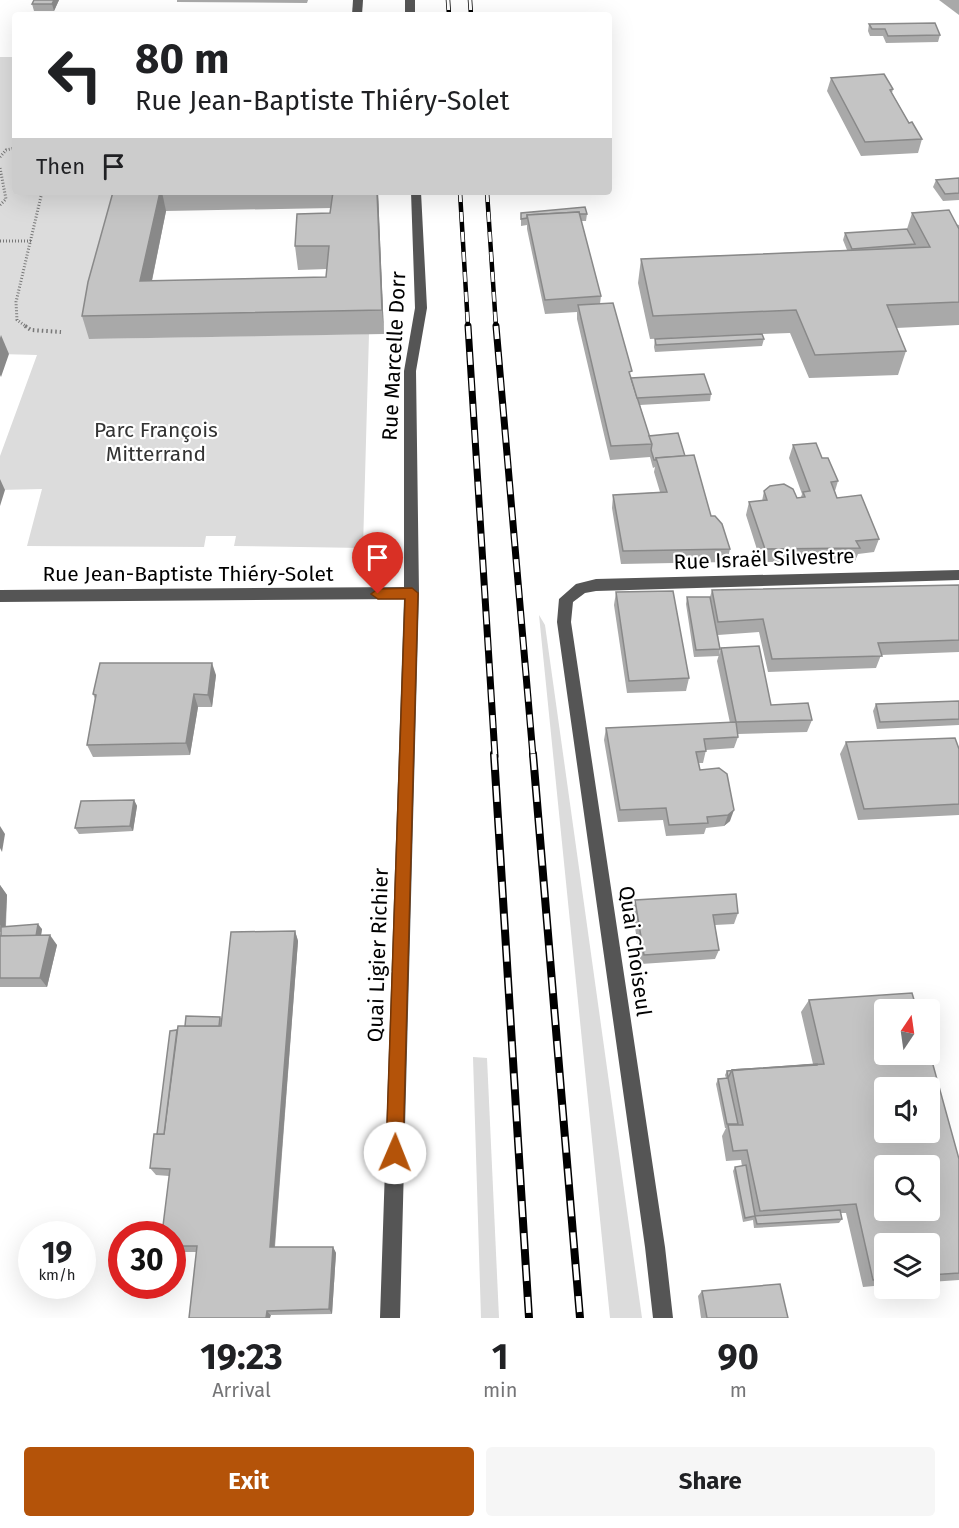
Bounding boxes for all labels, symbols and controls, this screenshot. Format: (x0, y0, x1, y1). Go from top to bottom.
text: 80 m (135, 34, 229, 84)
icon: left (36, 36, 114, 114)
text: Rue Jean-Baptiste Thiéry-Solet (135, 85, 509, 117)
icon: arrive (97, 150, 130, 183)
text: Then (36, 153, 85, 180)
street label: Rue Marcelle Dorr (377, 271, 411, 441)
park label: Parc François Mitterrand (94, 417, 218, 467)
pin (352, 532, 403, 594)
icon: arrive (361, 541, 394, 574)
street label: Rue Israël Silvestre (673, 543, 855, 575)
street label: Rue Jean-Baptiste Thiéry-Solet (42, 561, 334, 587)
street label: Quai Ligier Richier (362, 867, 394, 1043)
street label: Quai Choiseul (613, 884, 657, 1018)
north arrow (874, 999, 940, 1065)
map controls (874, 999, 940, 1299)
button: sound (874, 1077, 940, 1143)
position arrow (363, 1121, 427, 1185)
button: search (874, 1155, 940, 1221)
speed limit sign: 30 (108, 1221, 186, 1299)
button: layers (874, 1233, 940, 1299)
text: 19 (42, 1235, 72, 1271)
text: km/h (38, 1266, 76, 1284)
text: 19:23 (200, 1335, 283, 1379)
text: 1 (492, 1335, 509, 1379)
text: 90 (718, 1335, 759, 1379)
text: Arrival (212, 1378, 271, 1402)
text: min (483, 1378, 517, 1402)
text: m (730, 1378, 747, 1402)
button: Exit (24, 1447, 474, 1516)
button: Share (486, 1447, 935, 1516)

